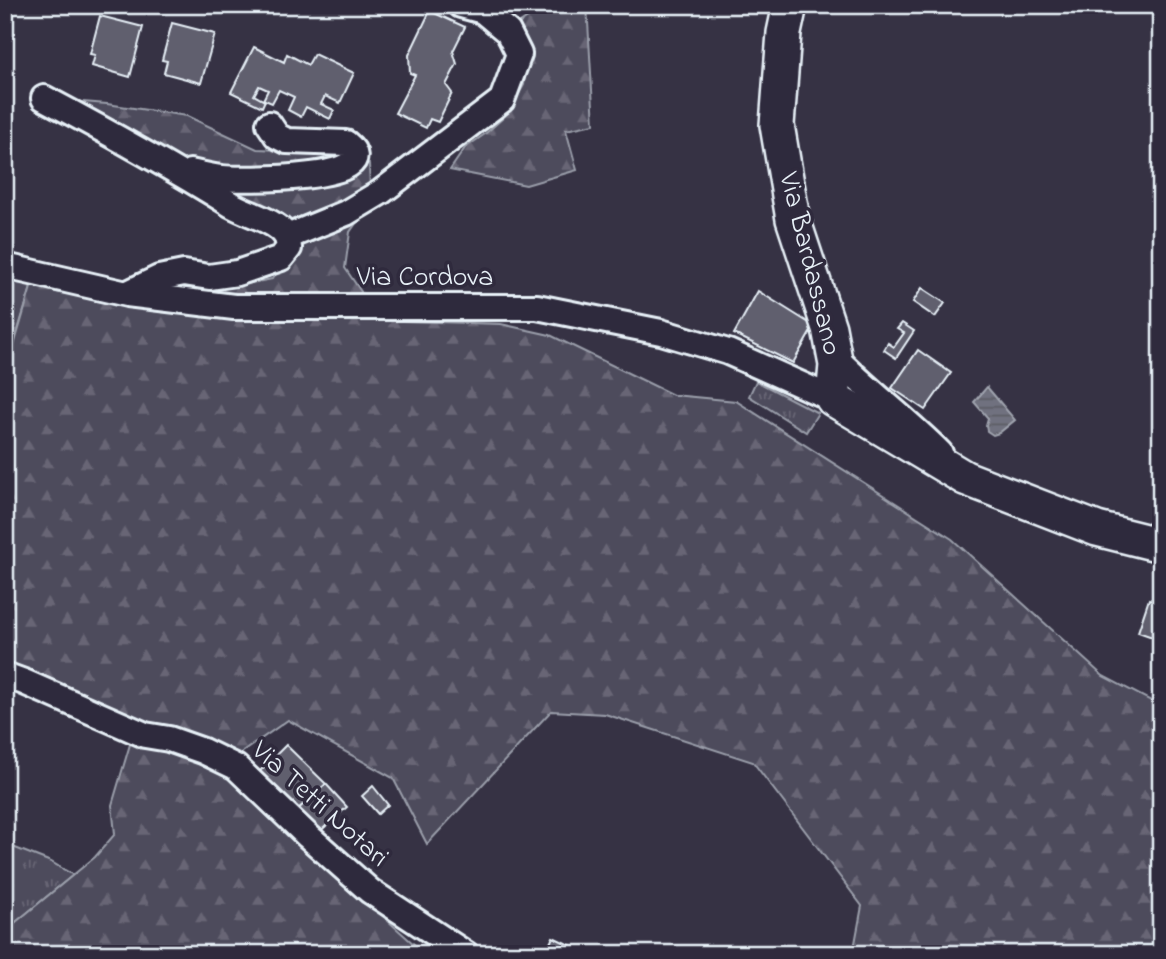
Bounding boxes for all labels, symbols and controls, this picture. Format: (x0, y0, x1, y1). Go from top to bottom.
street label: Via Bardassano (766, 167, 852, 360)
street label: Via Cordova (356, 258, 493, 299)
street label: Via Tetti Notari (240, 731, 397, 878)

